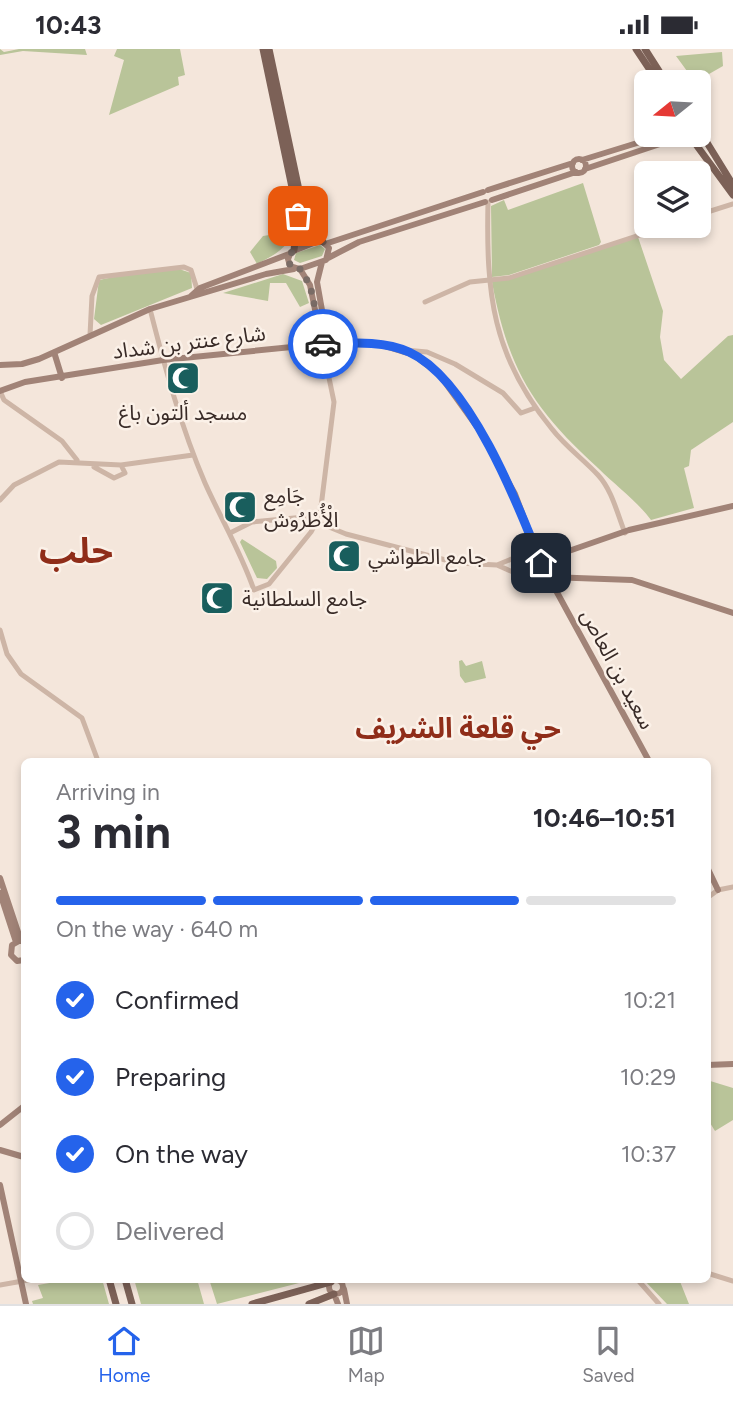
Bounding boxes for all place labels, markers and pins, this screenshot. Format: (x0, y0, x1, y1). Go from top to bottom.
pin (268, 186, 328, 246)
mosque icon: مسجد ألتون باغ (164, 359, 202, 397)
place label: مسجد ألتون باغ (119, 400, 247, 428)
place label: جَامِع الْأُطْرُوش (264, 483, 339, 532)
mosque icon: جَامِع الْأُطْرُوش (221, 488, 259, 526)
pin (511, 533, 571, 593)
mosque icon: جامع الطواشي (325, 537, 363, 575)
place label: جامع الطواشي (368, 544, 486, 572)
mosque icon: جامع السلطانية (198, 579, 236, 617)
place label: جامع السلطانية (242, 586, 367, 614)

